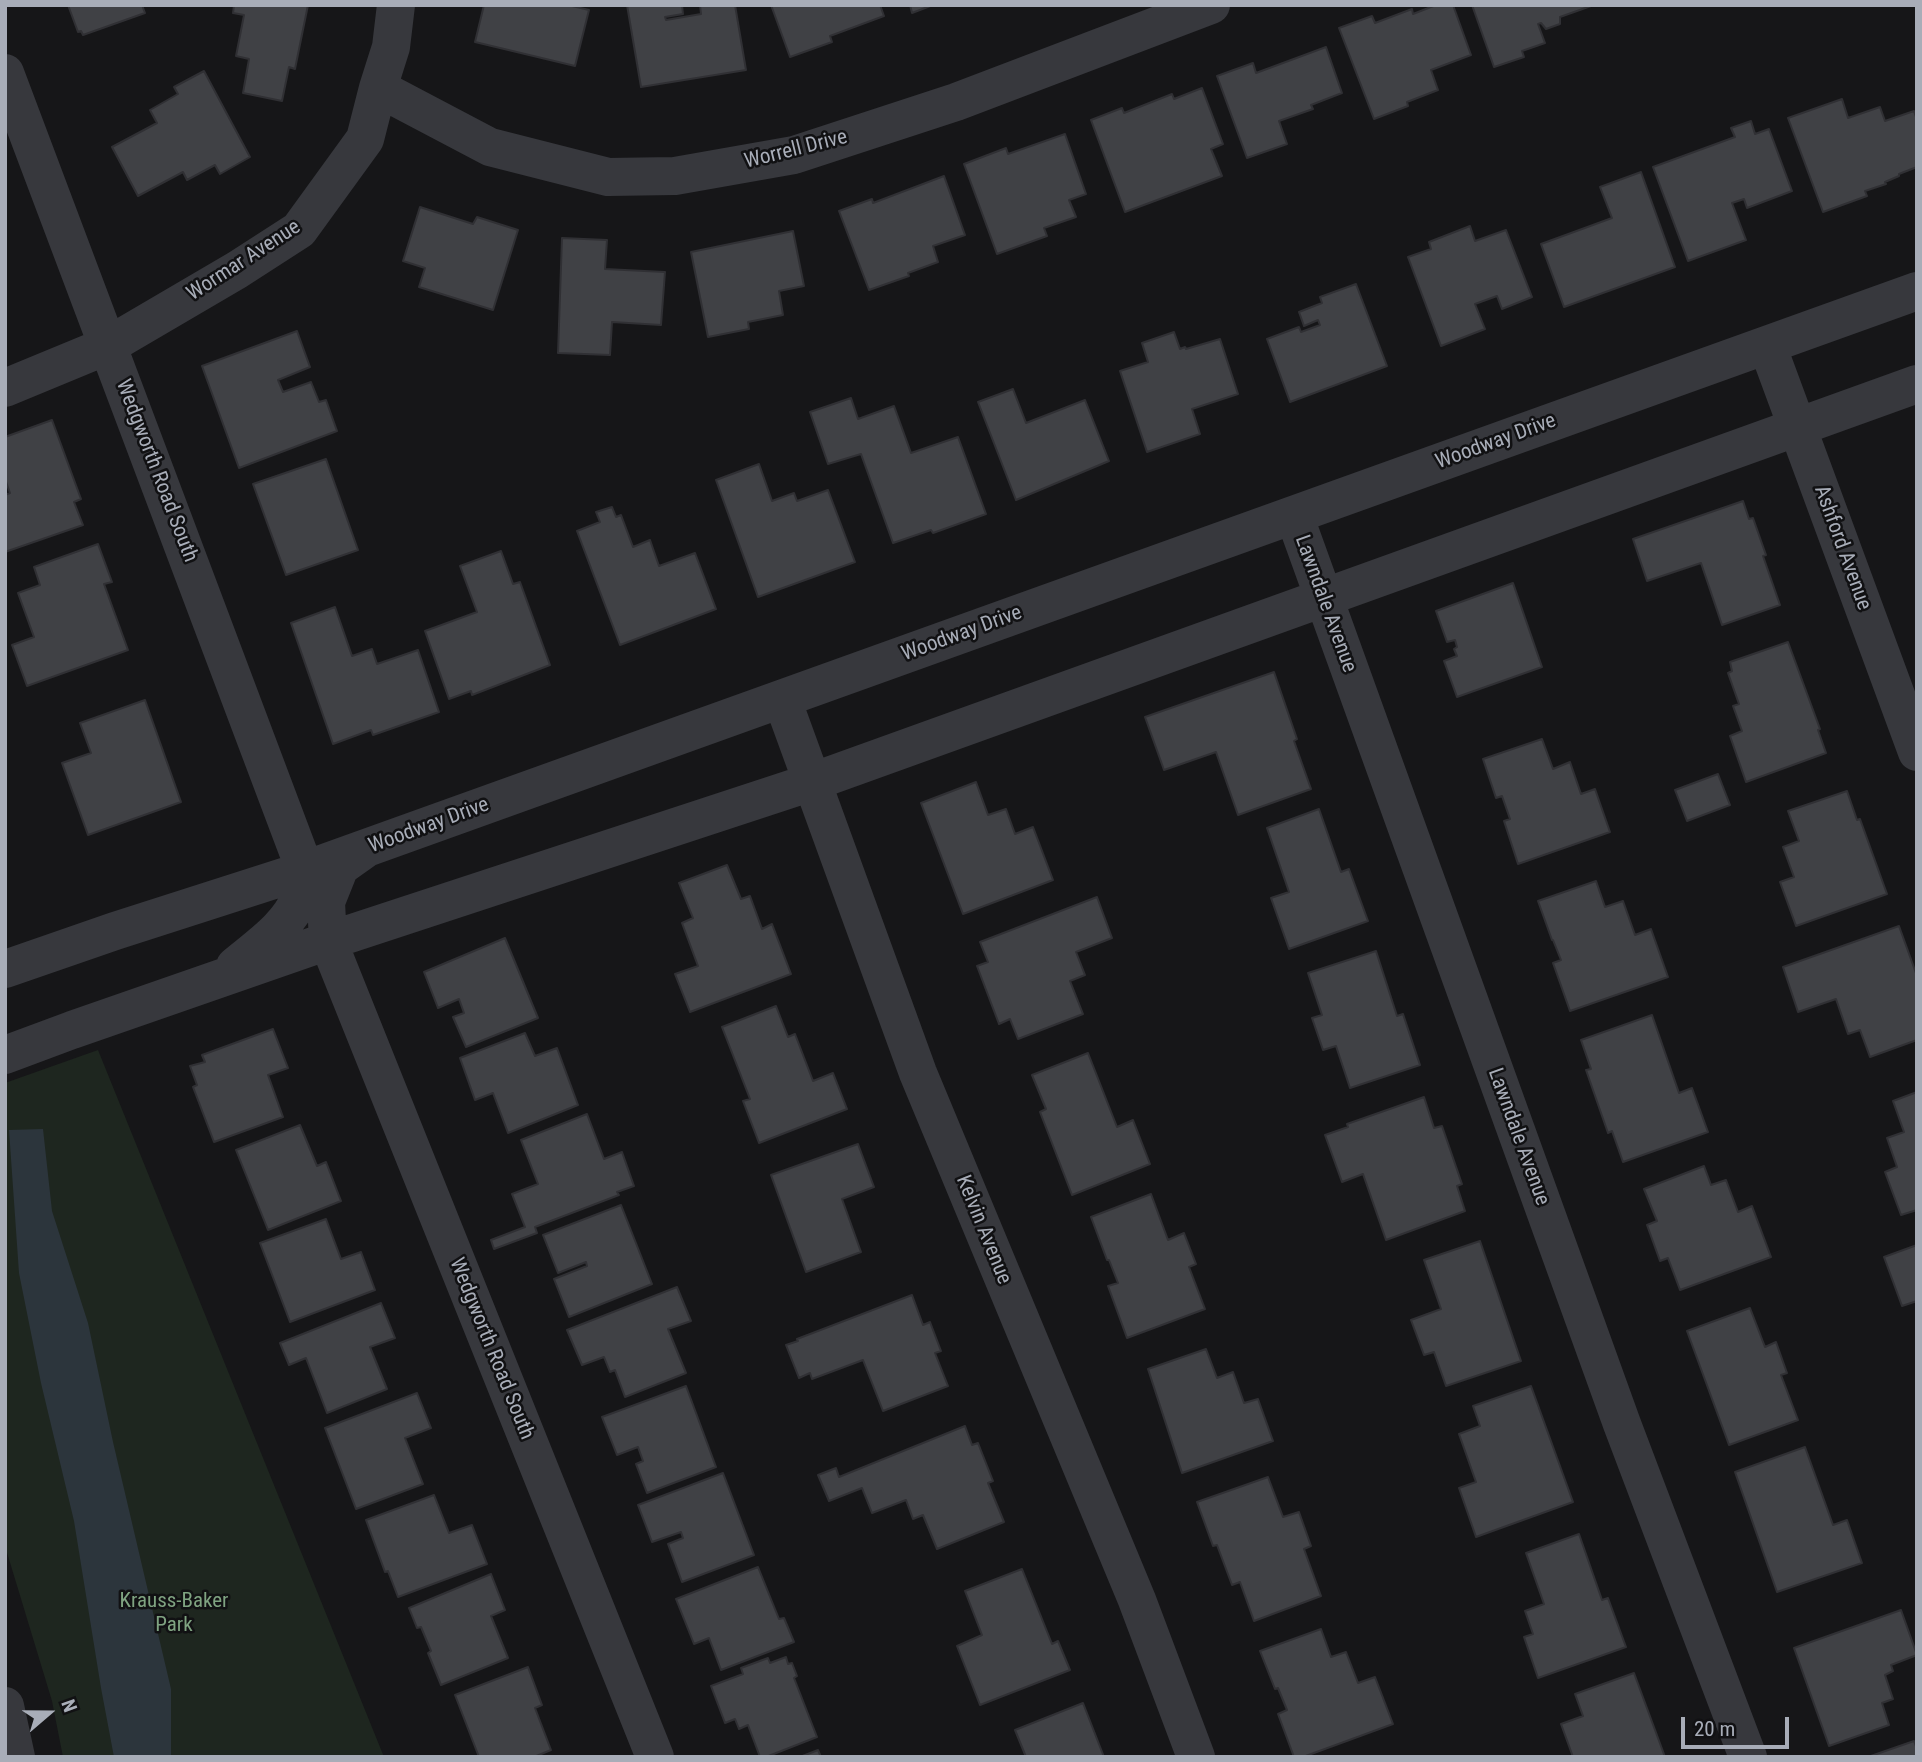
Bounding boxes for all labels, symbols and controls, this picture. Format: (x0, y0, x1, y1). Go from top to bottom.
street label: Worrell Drive (742, 125, 850, 175)
street label: Wormar Avenue (183, 215, 305, 307)
street label: Wedgworth Road South (110, 376, 202, 566)
street label: Woodway Drive (1432, 409, 1560, 475)
street label: Ashford Avenue (1808, 482, 1876, 614)
street label: Lawndale Avenue (1288, 532, 1362, 676)
street label: Woodway Drive (898, 601, 1026, 667)
street label: Woodway Drive (365, 793, 493, 859)
street label: Lawndale Avenue (1481, 1065, 1555, 1209)
street label: Kelvin Avenue (950, 1172, 1016, 1288)
street label: Wedgworth Road South (443, 1255, 539, 1443)
park label: Krauss-Baker Park (119, 1589, 229, 1639)
north arrow (14, 1678, 84, 1748)
text: N (56, 1696, 82, 1715)
scale bar (1684, 1702, 1792, 1746)
text: 20 m (1694, 1717, 1735, 1741)

